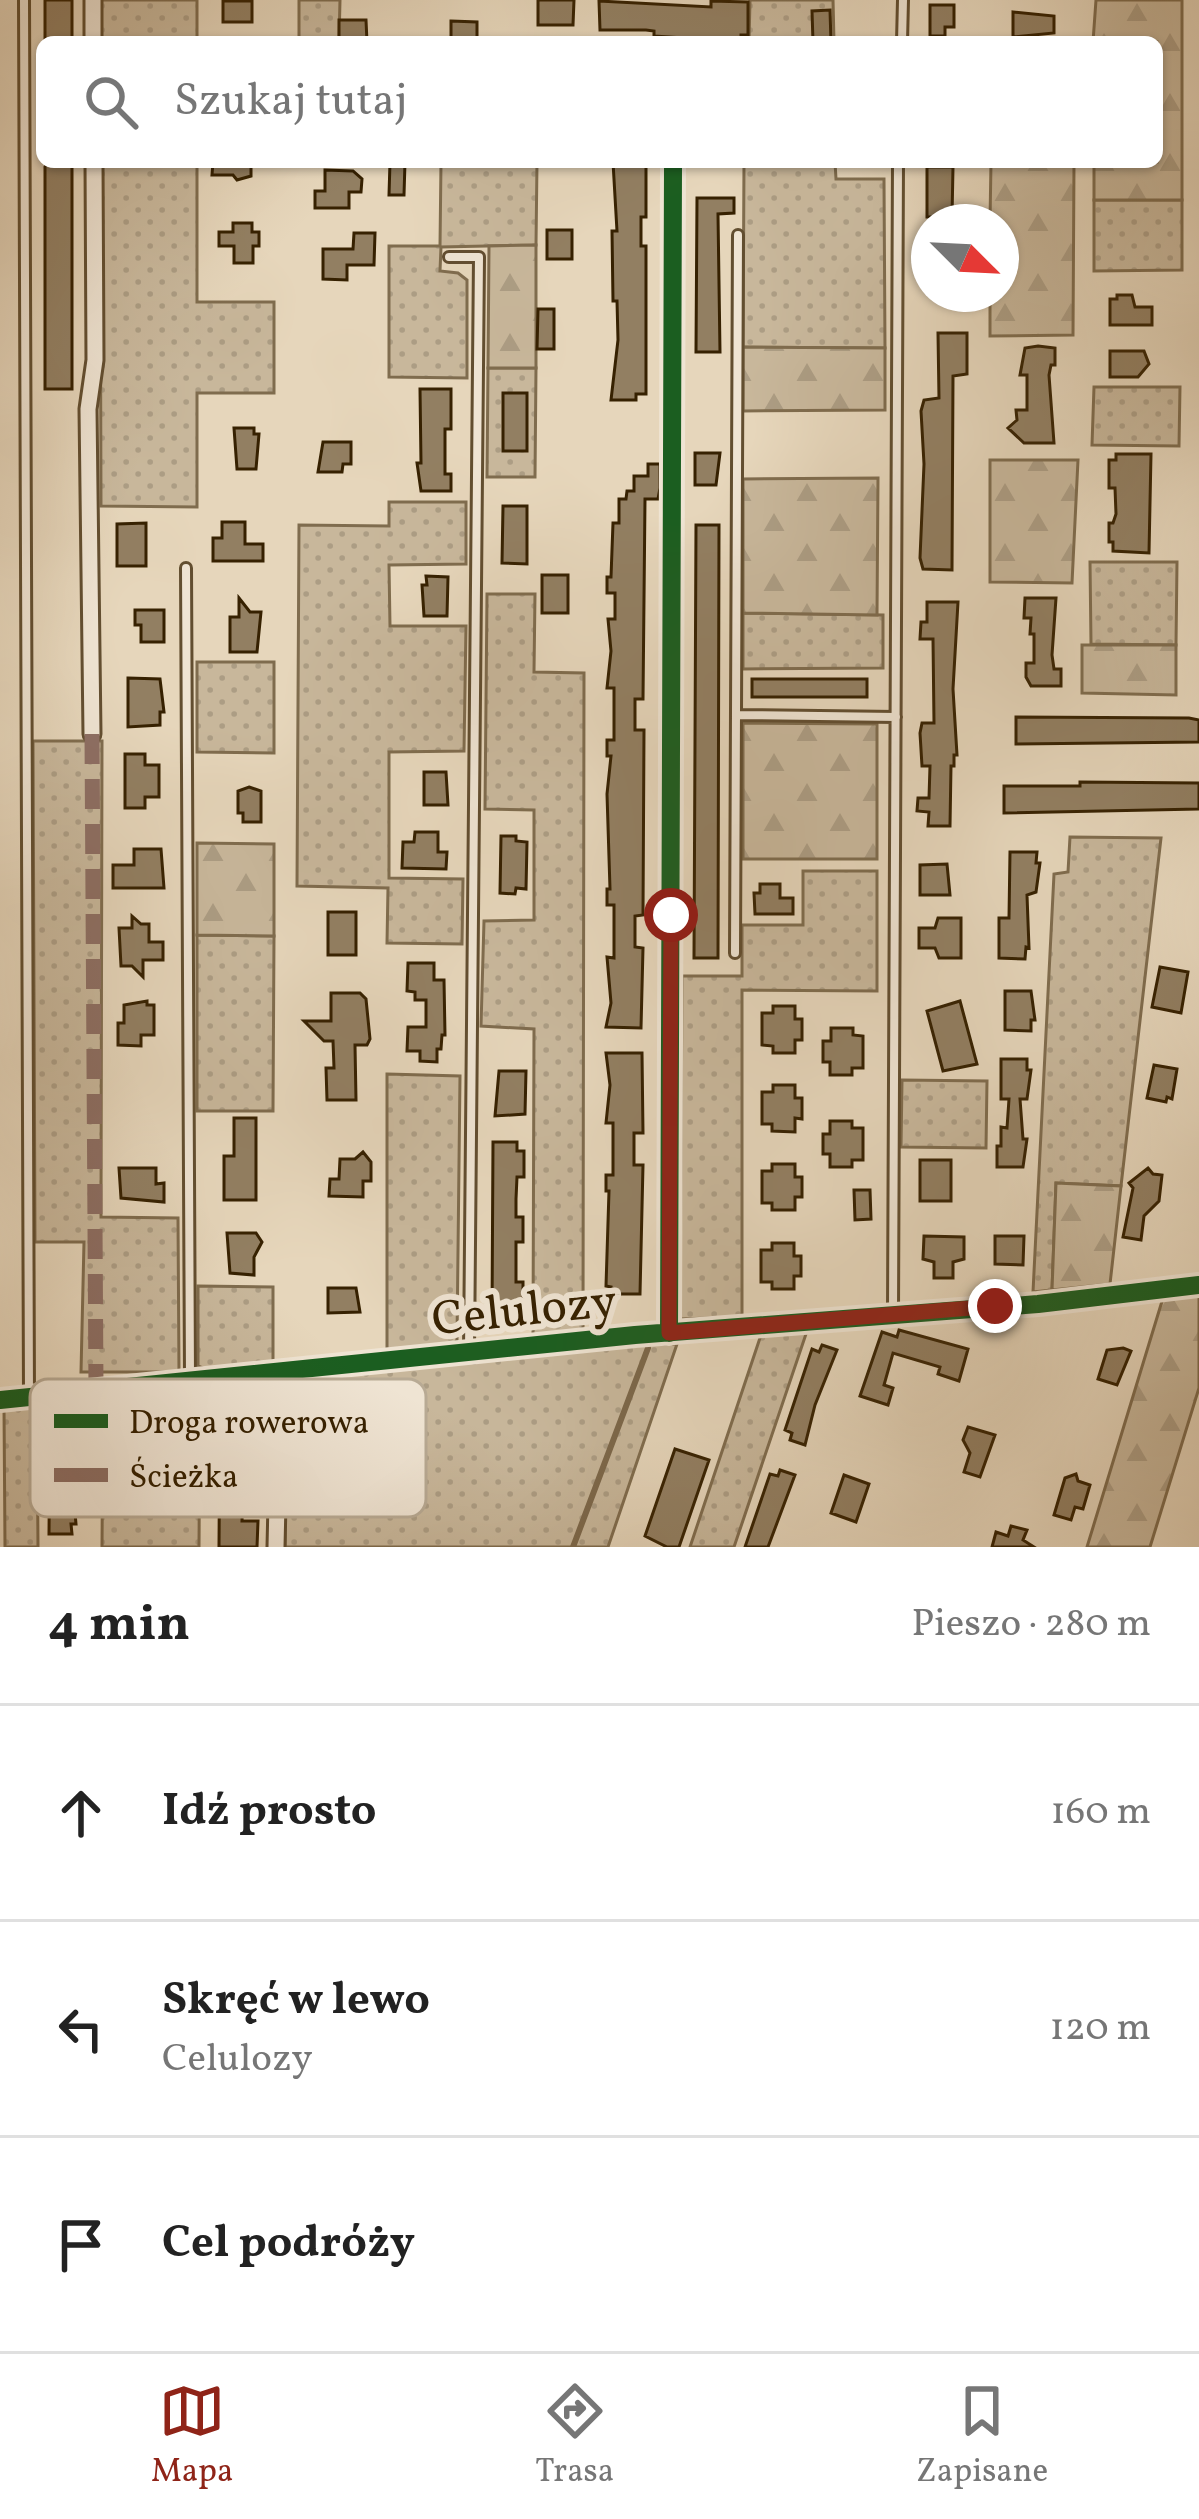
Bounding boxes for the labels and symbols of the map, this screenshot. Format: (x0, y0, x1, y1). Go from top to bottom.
north arrow (911, 204, 1019, 312)
route start (644, 888, 698, 942)
street label: Celulozy (429, 1269, 620, 1355)
route end (968, 1279, 1022, 1333)
legend (30, 1379, 426, 1517)
text: Droga rowerowa (129, 1402, 369, 1448)
text: Ścieżka (129, 1456, 239, 1502)

